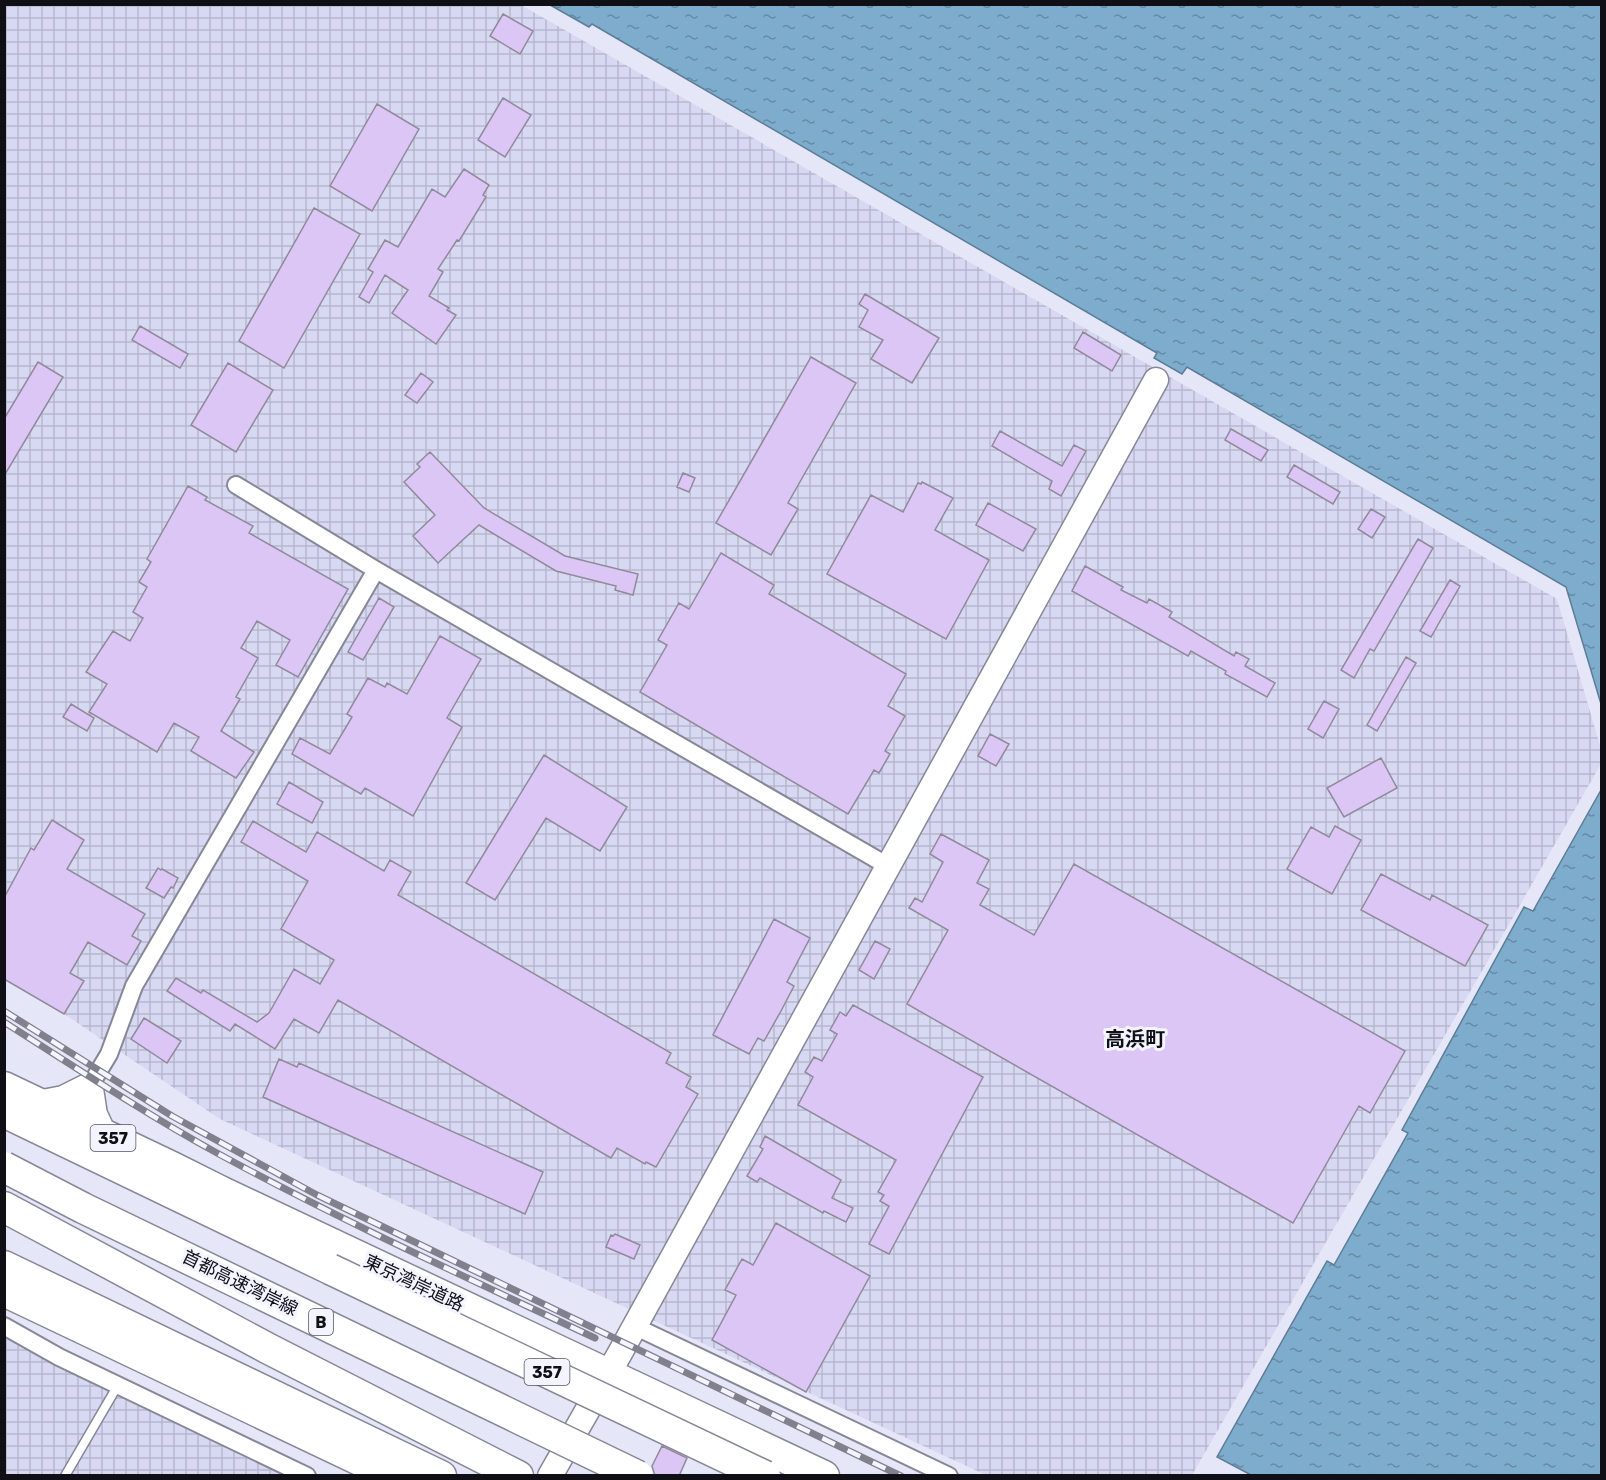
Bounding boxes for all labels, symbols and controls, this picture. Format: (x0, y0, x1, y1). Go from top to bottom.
district label: 高浜町 (1105, 1027, 1165, 1051)
road number: 357 (90, 1125, 136, 1151)
street label: 首都高速湾岸線 (179, 1245, 301, 1321)
street label: 東京湾岸道路 (360, 1250, 468, 1316)
road number: B (309, 1309, 333, 1335)
road number: 357 (524, 1359, 570, 1385)

